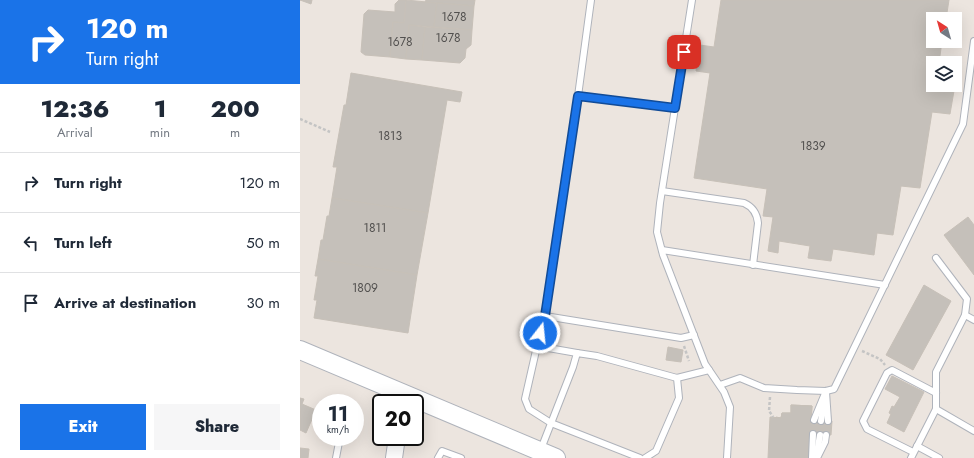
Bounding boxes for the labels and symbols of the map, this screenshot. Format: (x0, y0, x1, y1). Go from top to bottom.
house number: 1678 (441, 8, 467, 26)
north arrow (926, 12, 962, 48)
house number: 1678 (435, 29, 461, 47)
house number: 1678 (387, 33, 413, 51)
pin (667, 35, 701, 69)
house number: 1813 (378, 127, 402, 145)
house number: 1839 (800, 137, 826, 155)
house number: 1811 (364, 219, 386, 237)
house number: 1809 (352, 279, 378, 297)
position arrow (519, 312, 561, 354)
speed limit sign: 20 (372, 394, 424, 446)

